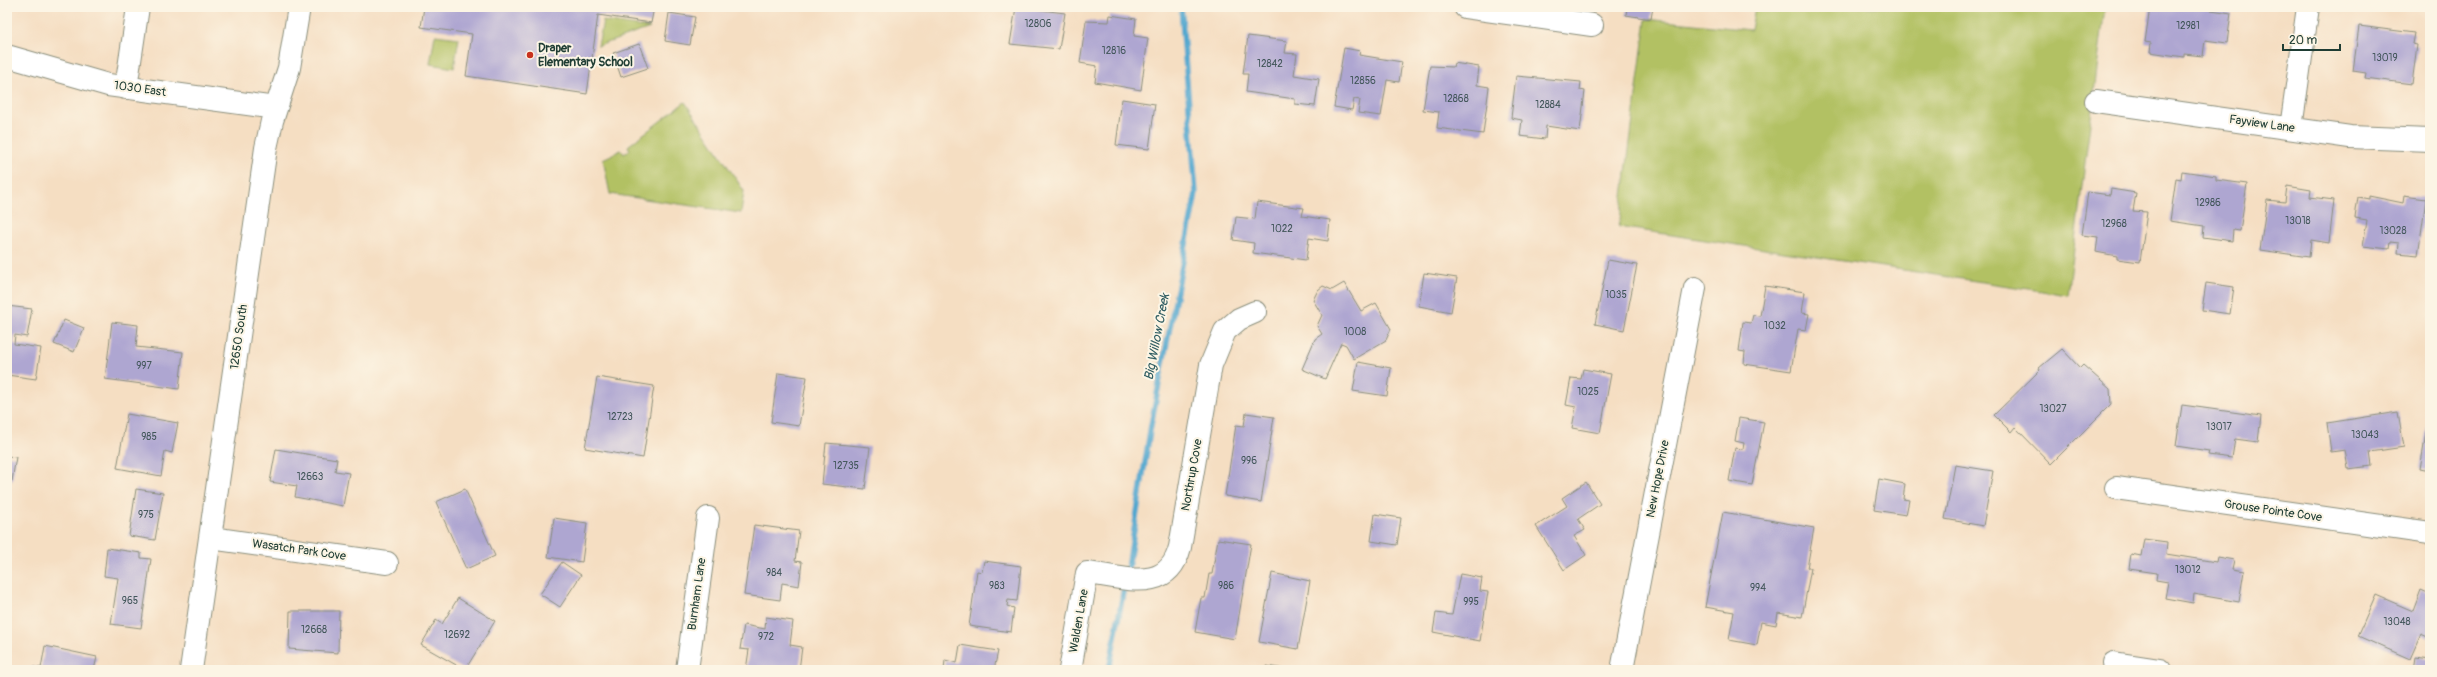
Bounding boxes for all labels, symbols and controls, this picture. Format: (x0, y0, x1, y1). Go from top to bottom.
house number: 12806 (1024, 18, 1052, 30)
house number: 12981 (2176, 20, 2200, 32)
scale bar (2283, 26, 2340, 52)
text: 20 m (2289, 33, 2318, 48)
place label: Draper Elementary School (538, 41, 633, 70)
house number: 12816 (1102, 45, 1126, 57)
marker: Draper Elementary School (525, 50, 535, 60)
house number: 13019 (2372, 52, 2398, 64)
house number: 12842 (1257, 58, 1283, 70)
house number: 12856 (1350, 75, 1376, 87)
street label: 1030 East (113, 78, 167, 100)
house number: 12868 (1443, 93, 1469, 105)
house number: 12884 (1535, 99, 1561, 111)
street label: Fayview Lane (2228, 112, 2296, 136)
house number: 12986 (2195, 197, 2221, 209)
house number: 13018 (2285, 215, 2311, 227)
house number: 12968 (2101, 218, 2127, 230)
house number: 1022 (1271, 223, 1293, 235)
house number: 13028 (2380, 225, 2406, 237)
house number: 1035 (1605, 289, 1627, 301)
water label: Big Willow Creek (1141, 291, 1174, 382)
street label: 12650 South (227, 303, 251, 371)
house number: 1032 (1764, 320, 1786, 332)
house number: 1008 (1344, 326, 1366, 338)
house number: 997 (136, 360, 153, 372)
house number: 1025 (1577, 386, 1599, 398)
house number: 13027 (2039, 403, 2067, 415)
house number: 12723 (607, 411, 633, 423)
house number: 13017 (2206, 421, 2232, 433)
house number: 13043 (2351, 429, 2379, 441)
house number: 985 (141, 431, 157, 443)
street label: Northrup Cove (1178, 438, 1206, 512)
street label: New Hope Drive (1643, 439, 1673, 519)
house number: 996 (1241, 455, 1257, 467)
house number: 12735 (833, 460, 859, 472)
house number: 12663 (297, 471, 324, 483)
street label: Grouse Pointe Cove (2223, 497, 2323, 525)
house number: 975 (138, 509, 154, 521)
street label: Wasatch Park Cove (251, 536, 347, 564)
street label: Burnham Lane (684, 557, 710, 631)
house number: 13012 (2175, 564, 2201, 576)
house number: 984 (766, 567, 782, 579)
house number: 983 (989, 580, 1005, 592)
house number: 986 (1218, 580, 1234, 592)
house number: 994 (1750, 582, 1766, 594)
street label: Walden Lane (1066, 588, 1092, 654)
house number: 965 (122, 595, 138, 607)
house number: 995 (1463, 596, 1479, 608)
house number: 13048 (2383, 616, 2411, 628)
house number: 12668 (301, 624, 327, 636)
house number: 12692 (444, 629, 470, 641)
house number: 972 (758, 631, 774, 643)

